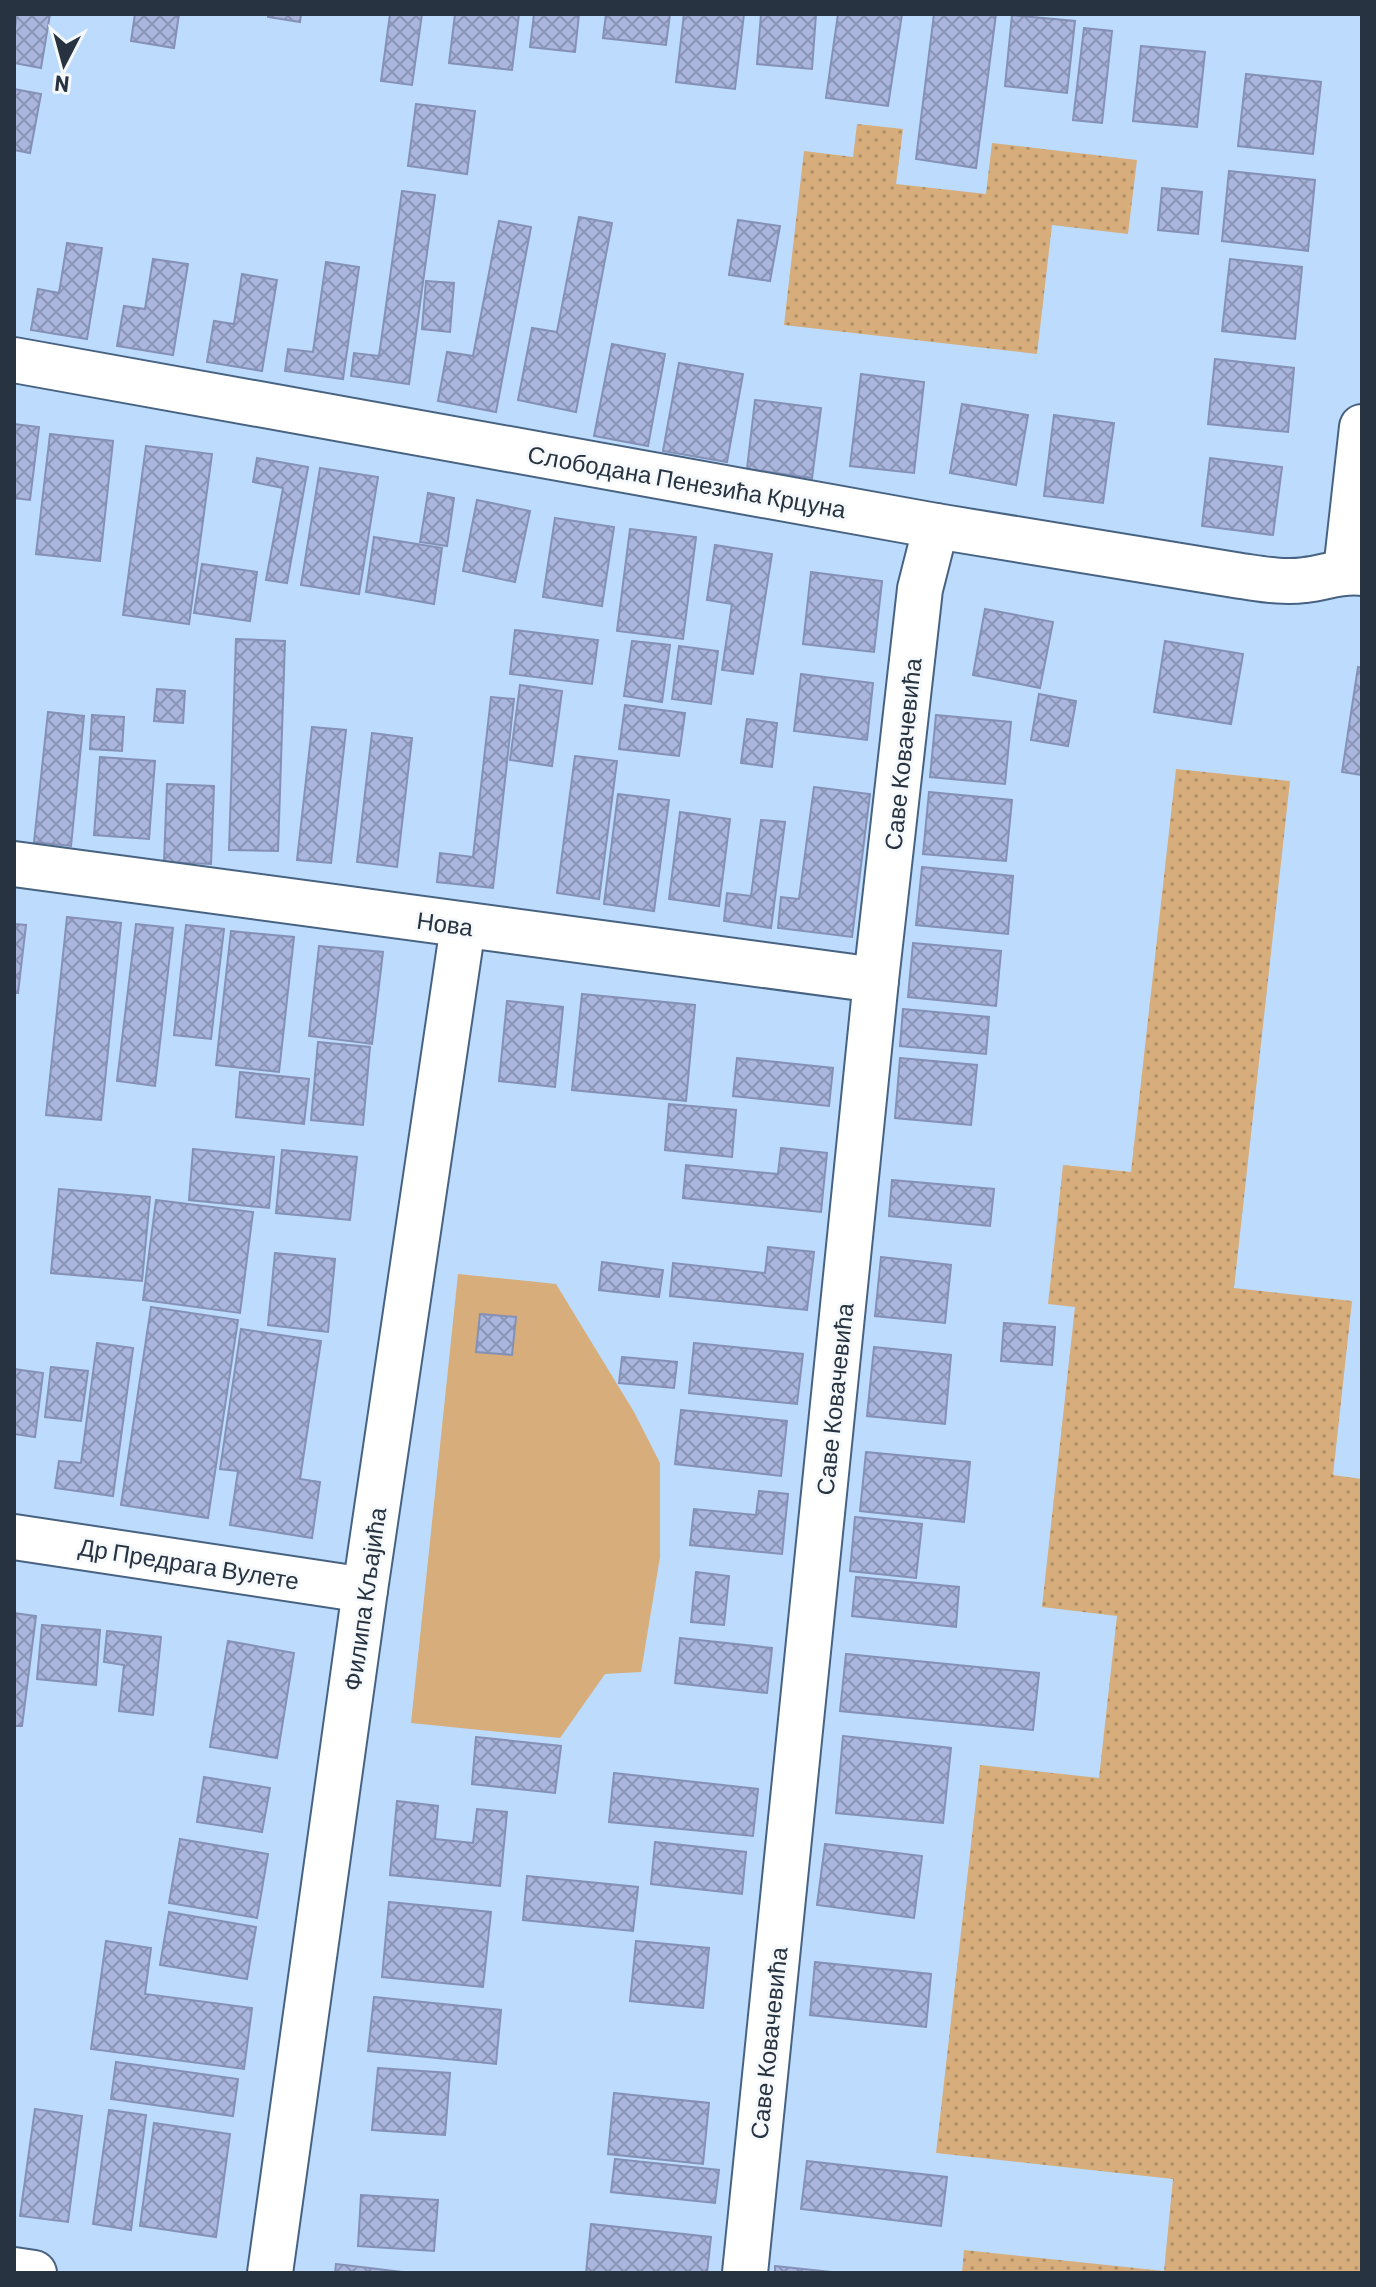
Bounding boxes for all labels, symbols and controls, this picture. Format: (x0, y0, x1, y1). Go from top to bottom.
north arrow (24, 24, 104, 104)
text: N (53, 71, 70, 99)
street label: Слободана Пенезића Крцуна (526, 439, 849, 523)
street label: Саве Ковачевића (877, 656, 927, 851)
street label: Нова (415, 905, 476, 941)
street label: Саве Ковачевића (809, 1301, 859, 1496)
street label: Филипа Кљајића (337, 1505, 391, 1692)
street label: Др Предрага Вулете (77, 1531, 301, 1595)
street label: Саве Ковачевића (743, 1945, 793, 2140)

